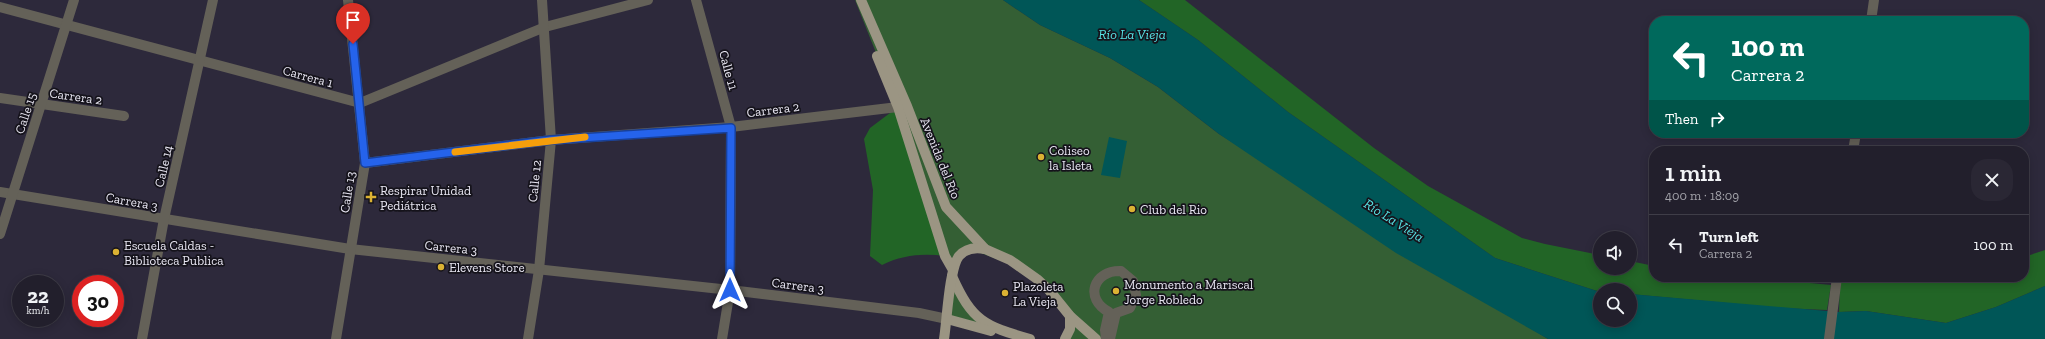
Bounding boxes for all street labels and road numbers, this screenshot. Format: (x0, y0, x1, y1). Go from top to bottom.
street label: Calle 11 (716, 49, 741, 92)
street label: Carrera 1 (281, 63, 335, 90)
street label: Carrera 2 (49, 85, 104, 108)
street label: Calle 15 (12, 90, 39, 136)
street label: Carrera 2 (746, 99, 801, 120)
street label: Avenida del Río (918, 116, 964, 201)
street label: Calle 14 (151, 144, 176, 189)
street label: Calle 12 (525, 159, 544, 203)
street label: Calle 13 (337, 170, 358, 214)
street label: Carrera 3 (105, 190, 159, 213)
street label: Carrera 3 (424, 237, 478, 258)
street label: Carrera 3 (771, 275, 825, 296)

